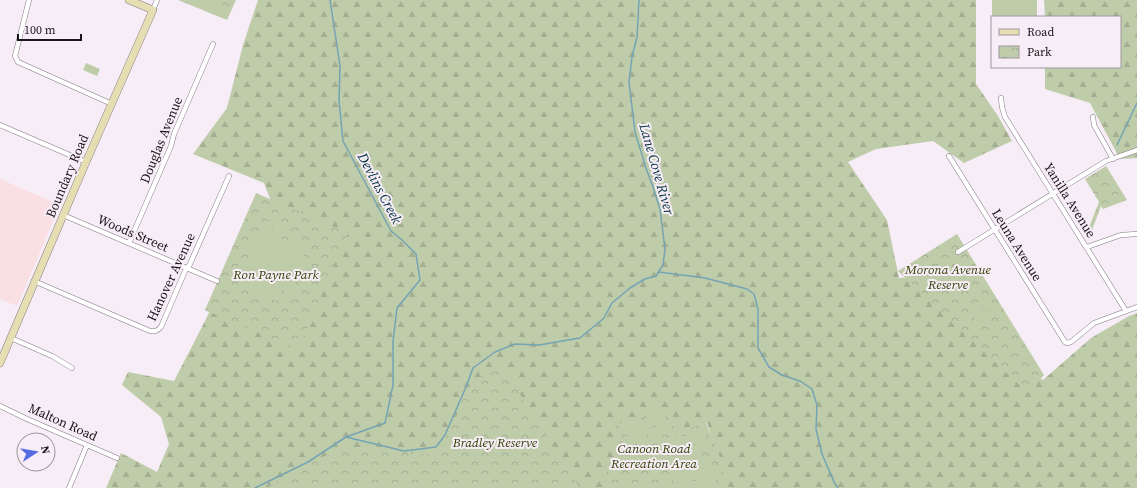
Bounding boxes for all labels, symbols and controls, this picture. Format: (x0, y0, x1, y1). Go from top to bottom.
scale bar (18, 16, 81, 42)
legend (991, 16, 1121, 68)
text: 100 m (24, 22, 56, 38)
text: Road (1027, 24, 1054, 40)
text: Park (1027, 44, 1052, 60)
street label: Douglas Avenue (136, 94, 186, 186)
water label: Lane Cove River (634, 120, 680, 217)
street label: Boundary Road (42, 131, 92, 220)
water label: Devlins Creek (352, 148, 407, 227)
street label: Yanilla Avenue (1040, 159, 1100, 241)
street label: Leuna Avenue (988, 206, 1046, 285)
street label: Woods Street (95, 210, 172, 256)
street label: Hanover Avenue (143, 230, 199, 324)
park label: Morona Avenue Reserve (904, 261, 992, 293)
park label: Ron Payne Park (232, 266, 320, 283)
street label: Malton Road (26, 399, 101, 445)
north arrow (16, 432, 56, 472)
park label: Bradley Reserve (452, 434, 538, 451)
park label: Canoon Road Recreation Area (610, 440, 697, 472)
text: N (37, 445, 53, 456)

